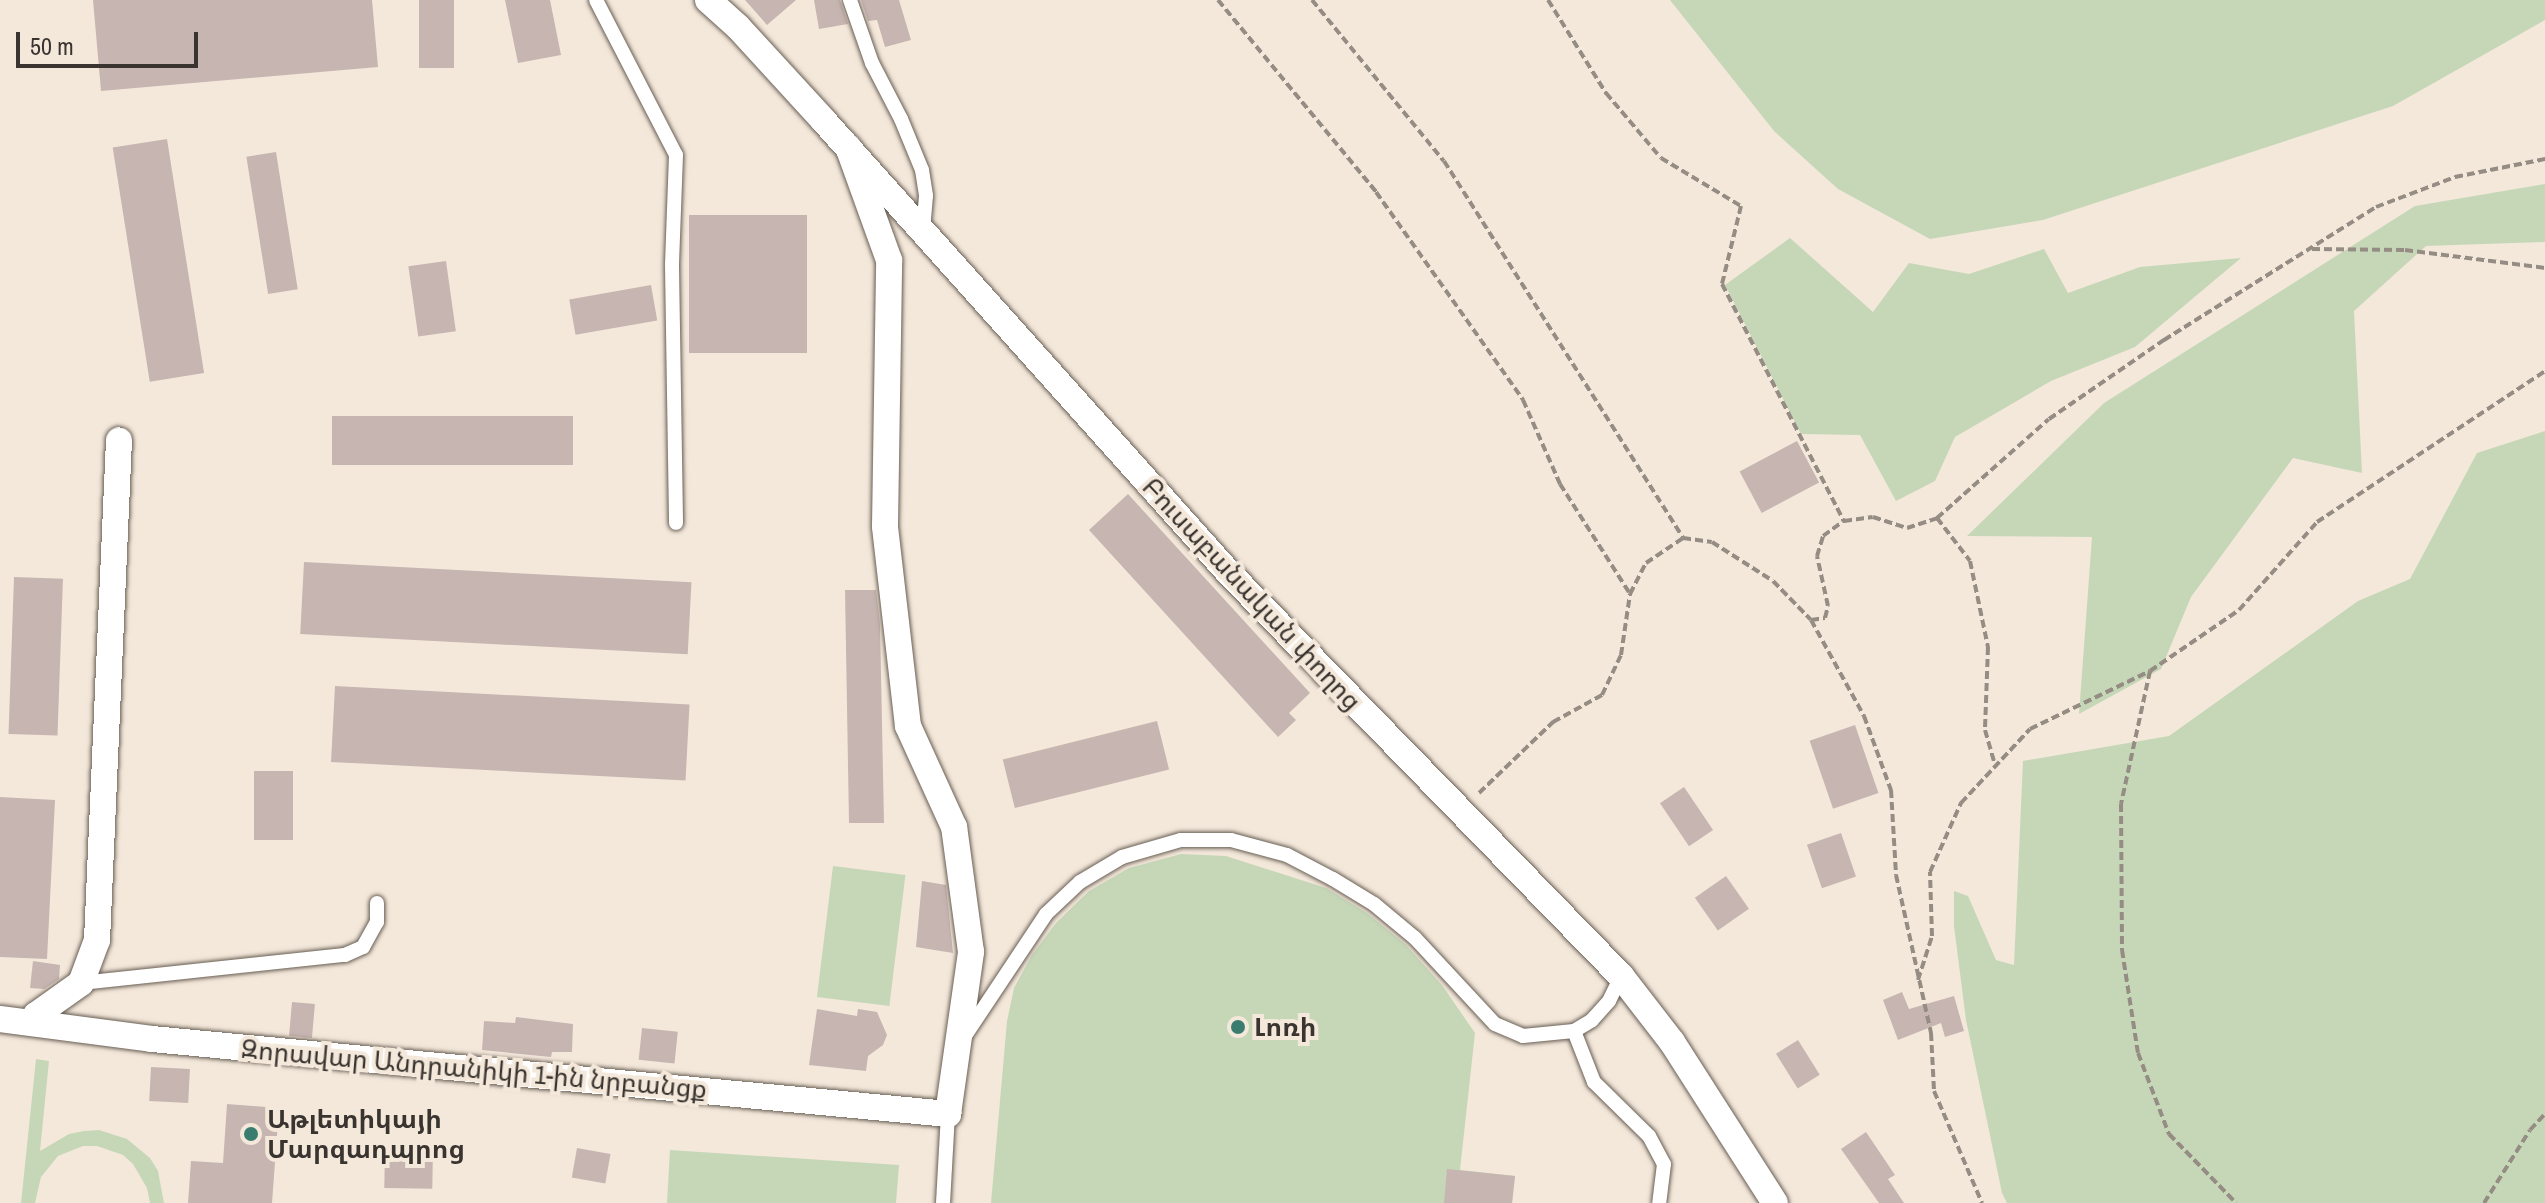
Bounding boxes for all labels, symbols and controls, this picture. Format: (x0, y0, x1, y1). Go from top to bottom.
scale bar (20, 16, 202, 66)
text: 50 m (30, 30, 74, 62)
street label: Բուսաբանական փողոց (1136, 471, 1368, 717)
place label: Լոռի (1254, 1011, 1316, 1043)
marker: Լոռի (1229, 1018, 1247, 1036)
street label: Զորավար Անդրանիկի 1-ին նրբանցք (240, 1033, 708, 1105)
place label: Աթլետիկայի Մարզադպրոց (267, 1103, 465, 1164)
marker: Աթլետիկայի Մարզադպրոց (242, 1125, 260, 1143)

